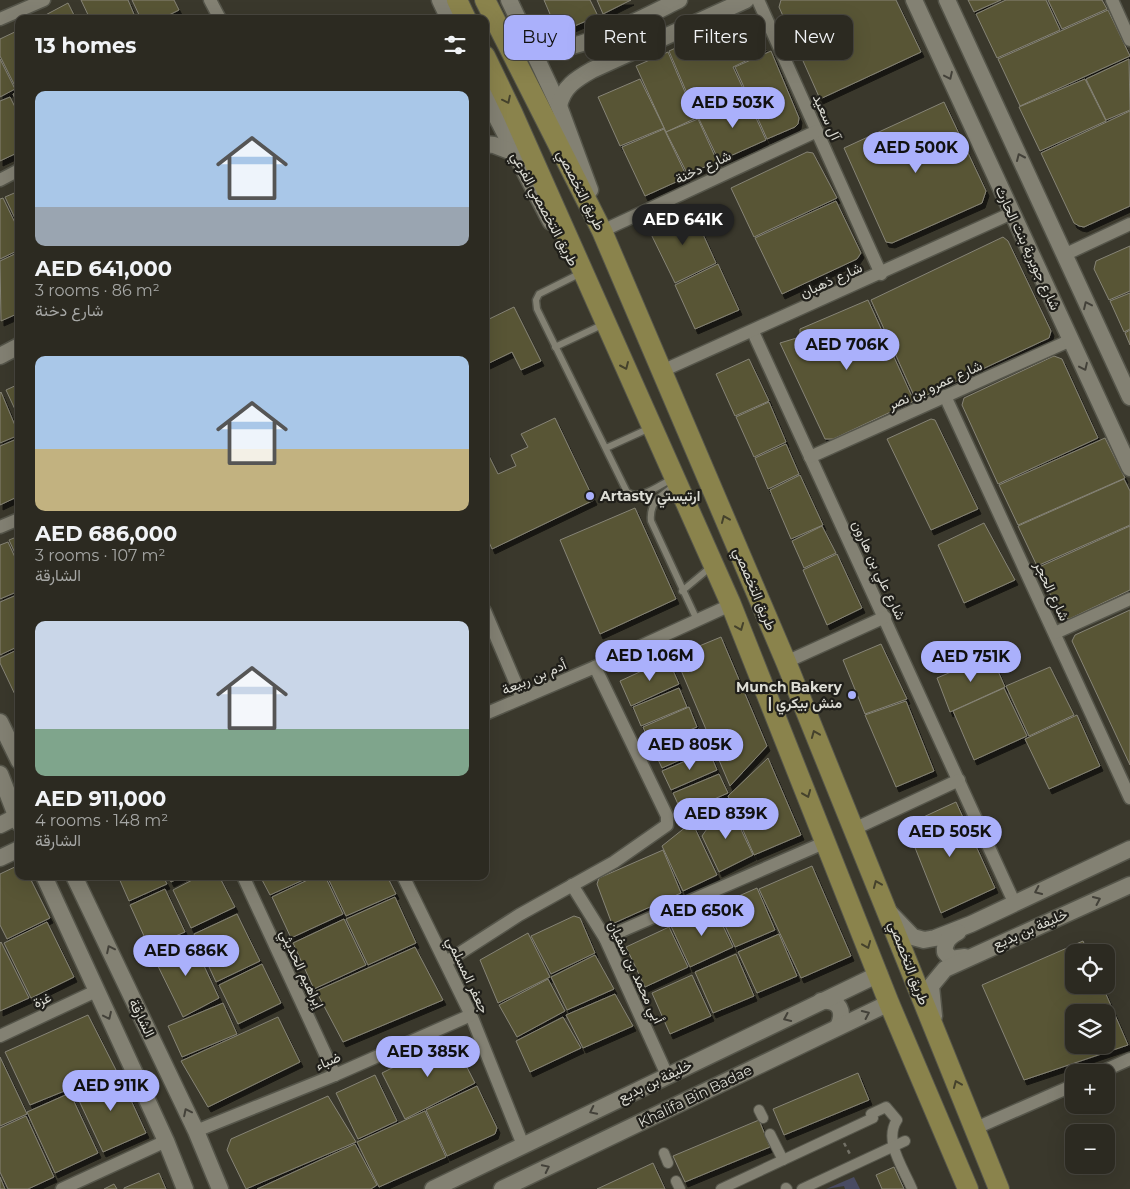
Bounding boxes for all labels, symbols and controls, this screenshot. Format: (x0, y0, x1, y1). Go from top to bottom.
chip: Buy (504, 15, 575, 60)
chip: Rent (585, 15, 665, 60)
chip: Filters (675, 15, 765, 60)
chip: New (775, 15, 853, 60)
icon: filters (441, 31, 469, 59)
text: 13 homes (35, 33, 136, 58)
one-way arrow (943, 71, 954, 80)
pin: AED 503K (681, 86, 785, 129)
street label: آل سعيد (808, 91, 846, 145)
text: AED 503K (692, 93, 774, 112)
one-way arrow (501, 95, 511, 104)
icon: home (207, 123, 297, 213)
pin: AED 500K (864, 132, 968, 174)
text: AED 500K (874, 138, 958, 157)
street label: شارع دخنة (672, 146, 735, 190)
street label: طريق التخصصي (550, 147, 609, 235)
street label: طريق التخصصي الفرعي (505, 149, 583, 271)
one-way arrow (1016, 153, 1027, 162)
street label: شارع جويرية بنت الحارث (990, 183, 1065, 314)
pin: AED 641K (631, 204, 735, 246)
text: AED 641K (643, 210, 723, 229)
text: AED 641,000 (35, 256, 172, 281)
street label: شارع ذهبان (797, 258, 866, 304)
text: 3 rooms · 86 m² (35, 281, 160, 300)
text: شارع دخنة (35, 301, 103, 320)
one-way arrow (1083, 301, 1094, 310)
pin: AED 706K (795, 328, 899, 371)
text: AED 706K (805, 335, 889, 354)
street label: شارع عمرو بن نصر (884, 356, 986, 416)
one-way arrow (619, 361, 630, 370)
one-way arrow (1077, 362, 1088, 371)
icon: home (207, 388, 297, 478)
place label: Artasty ارتيستي (599, 487, 700, 508)
marker: Artasty ارتيستي (584, 490, 596, 502)
one-way arrow (721, 515, 732, 524)
street label: شارع علي بن هارون (845, 517, 910, 624)
text: AED 686,000 (35, 521, 177, 546)
street label: طريق التخصصي (727, 545, 781, 634)
text: 3 rooms · 107 m² (35, 546, 165, 565)
street label: شارع الحجر (1028, 557, 1074, 624)
text: الشارقة (35, 566, 81, 585)
one-way arrow (734, 622, 745, 631)
pin: AED 1.06M (593, 640, 707, 682)
pin: AED 751K (919, 640, 1023, 683)
text: AED 1.06M (606, 646, 694, 665)
text: AED 751K (932, 647, 1010, 666)
icon: home (207, 653, 297, 743)
street label: أدم بن ربيعة (499, 655, 569, 699)
place label: Munch Bakery | منش بيكري (736, 678, 843, 715)
marker: Munch Bakery | منش بيكري (846, 689, 858, 701)
pin: AED 805K (638, 728, 742, 771)
one-way arrow (811, 730, 822, 739)
text: AED 805K (648, 735, 732, 754)
text: AED 911,000 (35, 786, 166, 811)
one-way arrow (801, 790, 811, 798)
pin: AED 839K (674, 798, 778, 840)
text: AED 839K (685, 804, 767, 823)
text: 4 rooms · 148 m² (35, 811, 168, 830)
pin: AED 505K (898, 816, 1002, 858)
text: AED 505K (909, 822, 991, 841)
text: الشارقة (35, 831, 81, 850)
one-way arrow (873, 880, 883, 889)
one-way arrow (1034, 885, 1043, 895)
pin: AED 650K (650, 894, 754, 937)
one-way arrow (1092, 896, 1101, 906)
text: AED 650K (660, 901, 744, 920)
street label: خليفة بن بديع (990, 905, 1071, 955)
street label: أبي محمد بن سفيان (602, 918, 668, 1028)
street label: طريق التخصصي (882, 919, 933, 1009)
street label: إبراهيم الحديثي (273, 927, 328, 1013)
pin: AED 686K (134, 934, 238, 977)
street label: جعفر المسلمي (440, 934, 494, 1017)
text: AED 686K (144, 941, 228, 960)
one-way arrow (861, 941, 871, 949)
map controls (1065, 944, 1115, 1174)
button: locate (1065, 944, 1115, 994)
one-way arrow (106, 946, 116, 955)
street label: غزة (30, 988, 54, 1012)
street label: الشارقة (125, 996, 159, 1040)
button: layers (1065, 1004, 1115, 1054)
one-way arrow (860, 1010, 869, 1020)
one-way arrow (101, 1011, 112, 1020)
one-way arrow (783, 1011, 792, 1022)
pin: AED 385K (376, 1036, 480, 1078)
text: AED 385K (387, 1042, 469, 1061)
street label: ضباء (313, 1048, 344, 1074)
street label: خليفة بن بديع (615, 1055, 696, 1108)
street label: Khalifa Bin Badae (635, 1061, 755, 1131)
button: + (1065, 1064, 1115, 1114)
pin: AED 911K (59, 1070, 163, 1112)
text: AED 911K (73, 1076, 149, 1095)
one-way arrow (953, 1080, 964, 1089)
one-way arrow (590, 1104, 599, 1114)
one-way arrow (183, 1108, 193, 1117)
button: − (1065, 1124, 1115, 1174)
one-way arrow (541, 1164, 550, 1174)

